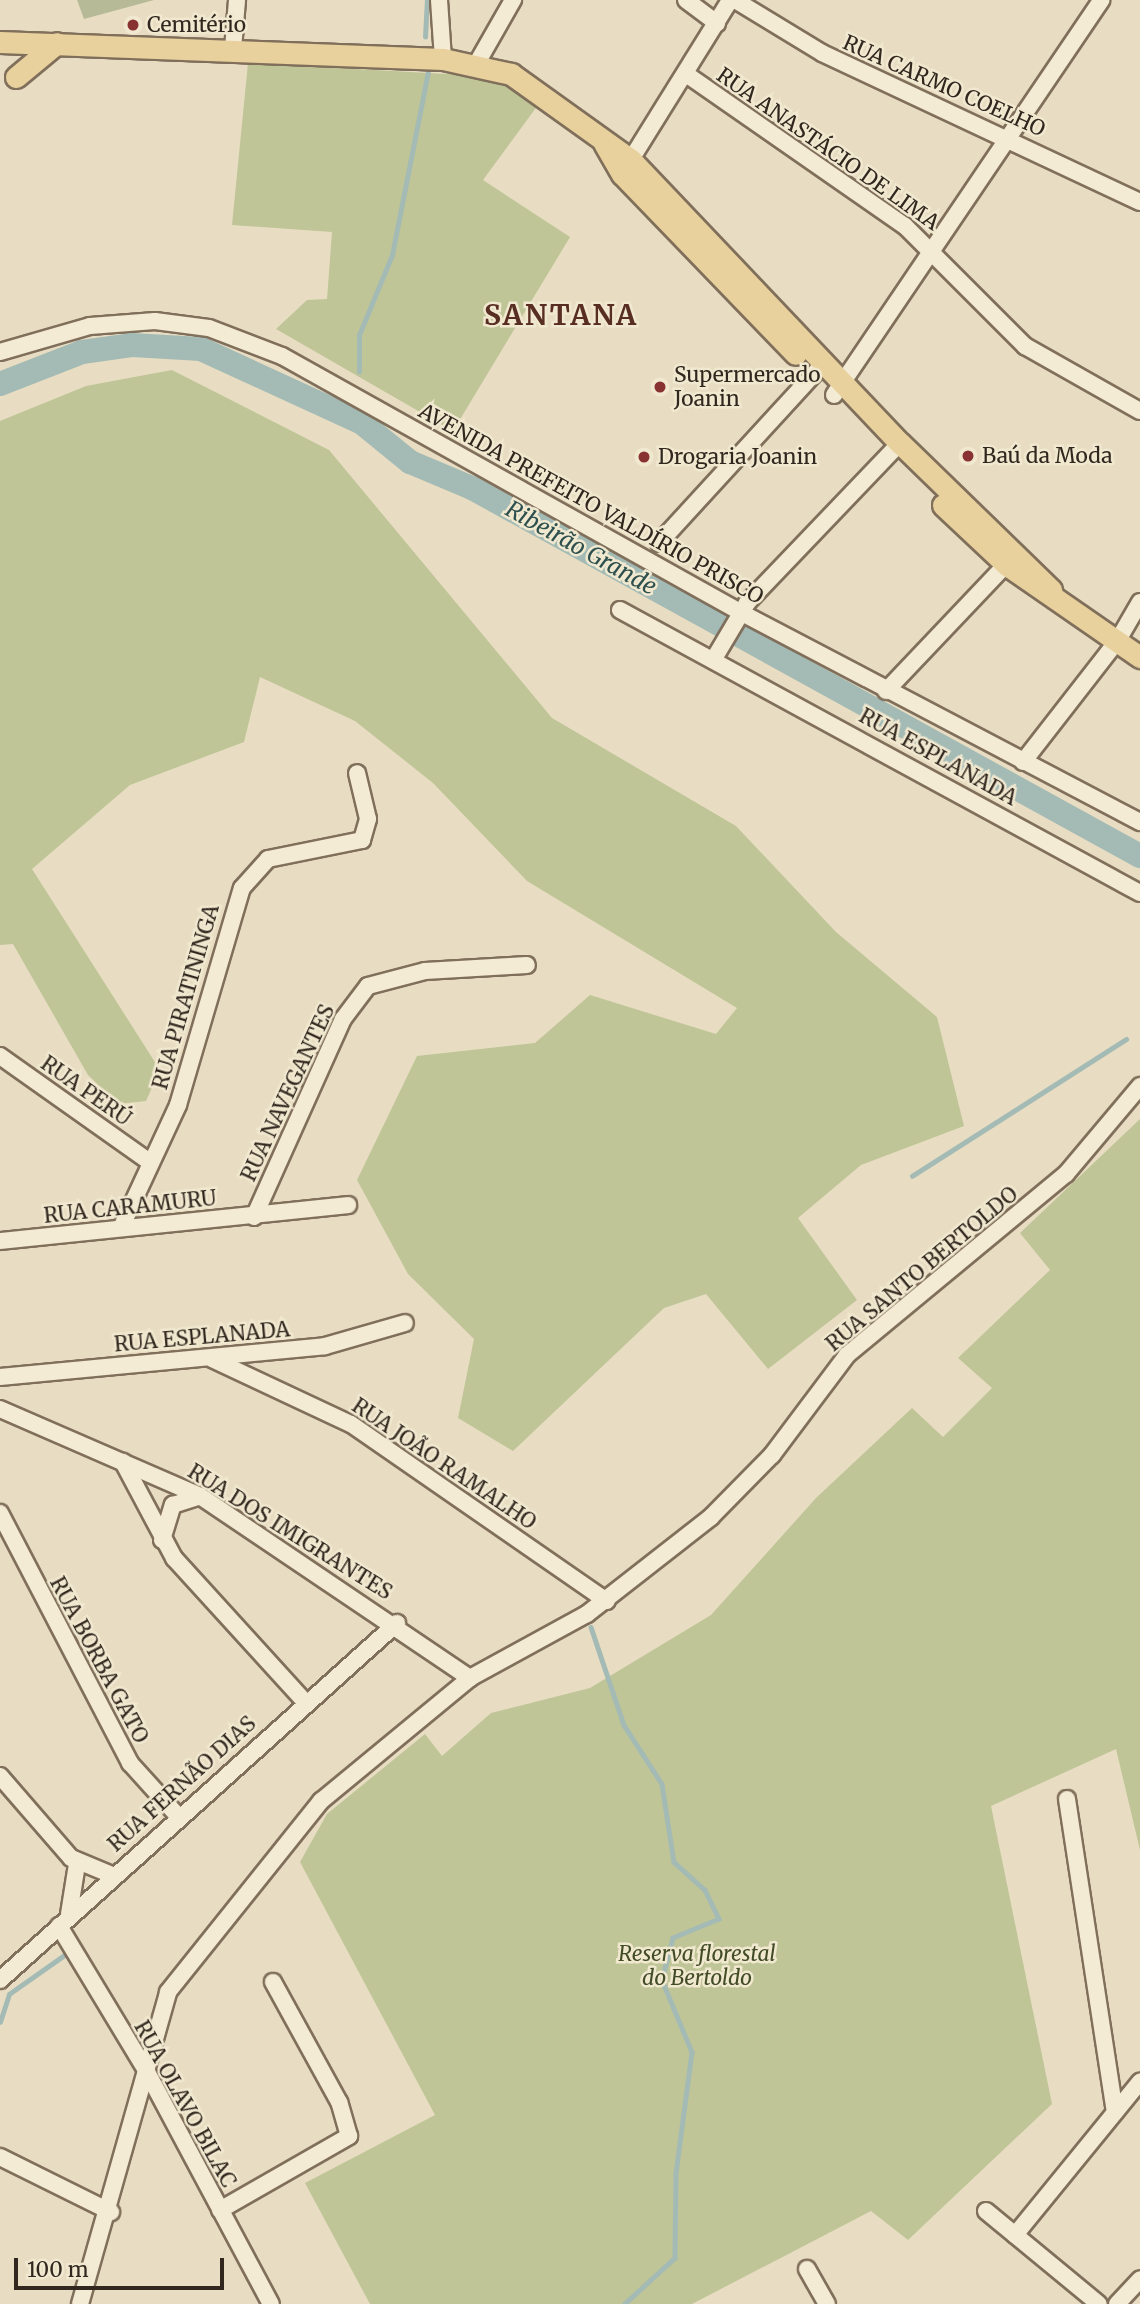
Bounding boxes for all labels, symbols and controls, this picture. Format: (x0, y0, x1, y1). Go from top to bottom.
place label: Cemitério (147, 12, 246, 38)
marker: Cemitério (125, 17, 141, 33)
street label: RUA CARMO COELHO (839, 30, 1049, 142)
street label: RUA ANASTÁCIO DE LIMA (712, 62, 944, 236)
district label: SANTANA (485, 298, 637, 332)
place label: Supermercado Joanin (674, 362, 821, 412)
marker: Supermercado Joanin (652, 379, 668, 395)
street label: AVENIDA PREFEITO VALDÍRIO PRISCO (414, 398, 768, 610)
place label: Baú da Moda (982, 443, 1112, 469)
place label: Drogaria Joanin (658, 444, 817, 470)
marker: Baú da Moda (960, 448, 976, 464)
marker: Drogaria Joanin (636, 449, 652, 465)
water label: Ribeirão Grande (501, 495, 661, 601)
street label: RUA ESPLANADA (855, 703, 1021, 811)
street label: RUA PIRATININGA (148, 902, 224, 1092)
street label: RUA NAVEGANTES (236, 1001, 340, 1185)
street label: RUA PERÚ (36, 1051, 136, 1131)
street label: RUA SANTO BERTOLDO (821, 1181, 1023, 1357)
street label: RUA CARAMURU (42, 1185, 218, 1229)
street label: RUA ESPLANADA (113, 1317, 291, 1357)
street label: RUA JOÃO RAMALHO (347, 1393, 541, 1535)
street label: RUA DOS IMIGRANTES (183, 1459, 397, 1605)
street label: RUA BORBA GATO (44, 1572, 154, 1748)
street label: RUA FERNÃO DIAS (103, 1711, 261, 1857)
park label: Reserva florestal do Bertoldo (618, 1941, 776, 1991)
street label: RUA OLAVO BILAC (129, 2016, 241, 2192)
scale bar (18, 2244, 228, 2288)
text: 100 m (27, 2256, 89, 2283)

